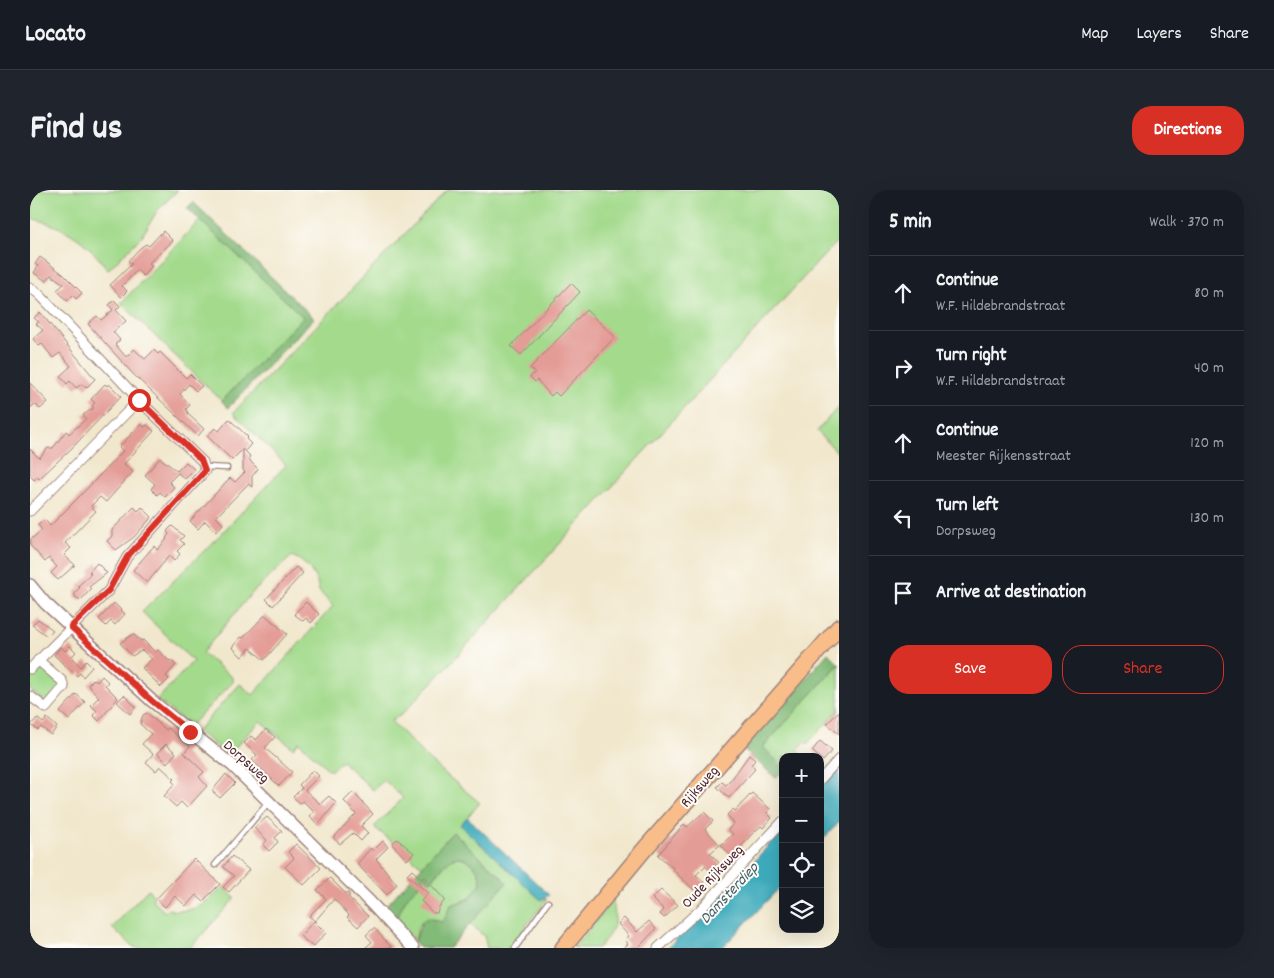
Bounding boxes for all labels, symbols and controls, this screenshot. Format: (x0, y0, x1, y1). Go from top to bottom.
text: Locato (25, 18, 86, 52)
text: Map (1081, 22, 1108, 47)
text: Layers (1136, 22, 1182, 47)
text: Share (1210, 22, 1249, 47)
text: Find us (30, 105, 122, 155)
button: Directions (1132, 106, 1244, 155)
text: 5 min (889, 208, 932, 238)
text: Walk · 370 m (1149, 211, 1224, 234)
text: Continue (936, 268, 998, 295)
icon: ahead (889, 279, 917, 307)
text: 80 m (1194, 282, 1224, 305)
text: W.F. Hildebrandstraat (936, 295, 1066, 318)
text: Turn right (936, 343, 1007, 370)
icon: right (889, 354, 917, 382)
text: 40 m (1194, 357, 1224, 380)
text: W.F. Hildebrandstraat (936, 370, 1066, 393)
route start (128, 389, 151, 412)
text: Continue (936, 418, 998, 445)
icon: ahead (889, 429, 917, 457)
text: 120 m (1190, 432, 1224, 455)
text: Meester Rijkensstraat (936, 445, 1071, 468)
text: Turn left (936, 493, 999, 520)
icon: left (889, 504, 917, 532)
text: 130 m (1190, 507, 1224, 530)
text: Dorpsweg (936, 520, 996, 543)
icon: arrive (889, 579, 917, 607)
text: Arrive at destination (936, 580, 1086, 607)
button: Save (889, 645, 1052, 694)
button: Share (1062, 645, 1224, 694)
route end (179, 721, 202, 744)
street label: Dorpsweg (217, 736, 274, 789)
map controls (779, 753, 824, 933)
button: + (779, 753, 824, 798)
street label: Rijksweg (676, 761, 725, 813)
button: − (779, 798, 824, 843)
street label: Oude Rijksweg (677, 840, 750, 914)
button: locate (779, 843, 824, 888)
water label: Damsterdiep (695, 857, 765, 930)
button: layers (779, 888, 824, 933)

